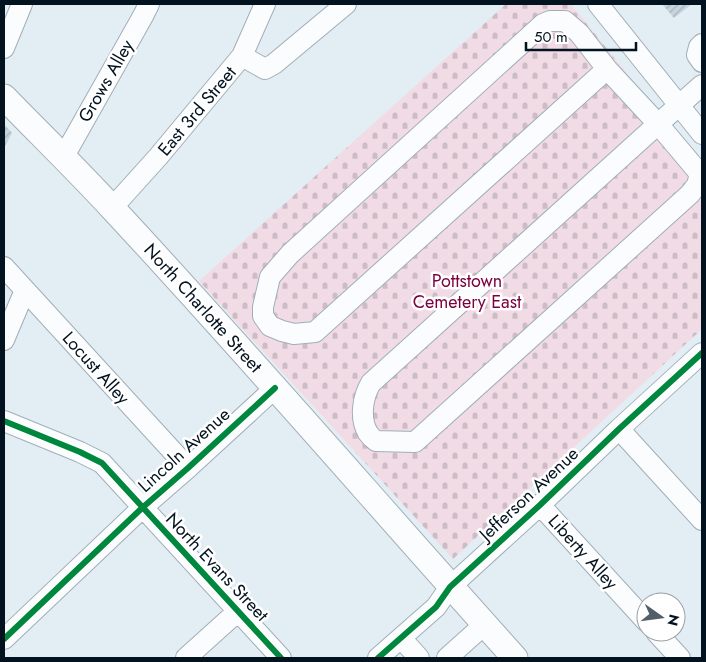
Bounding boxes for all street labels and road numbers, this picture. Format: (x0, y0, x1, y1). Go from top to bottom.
street label: Grows Alley (72, 35, 140, 127)
street label: East 3rd Street (152, 60, 243, 162)
street label: North Charlotte Street (138, 238, 269, 379)
street label: Locust Alley (56, 326, 136, 410)
street label: Lincoln Avenue (132, 402, 236, 498)
street label: Jefferson Avenue (472, 441, 584, 548)
street label: North Evans Street (160, 507, 275, 628)
street label: Liberty Alley (542, 509, 624, 595)

